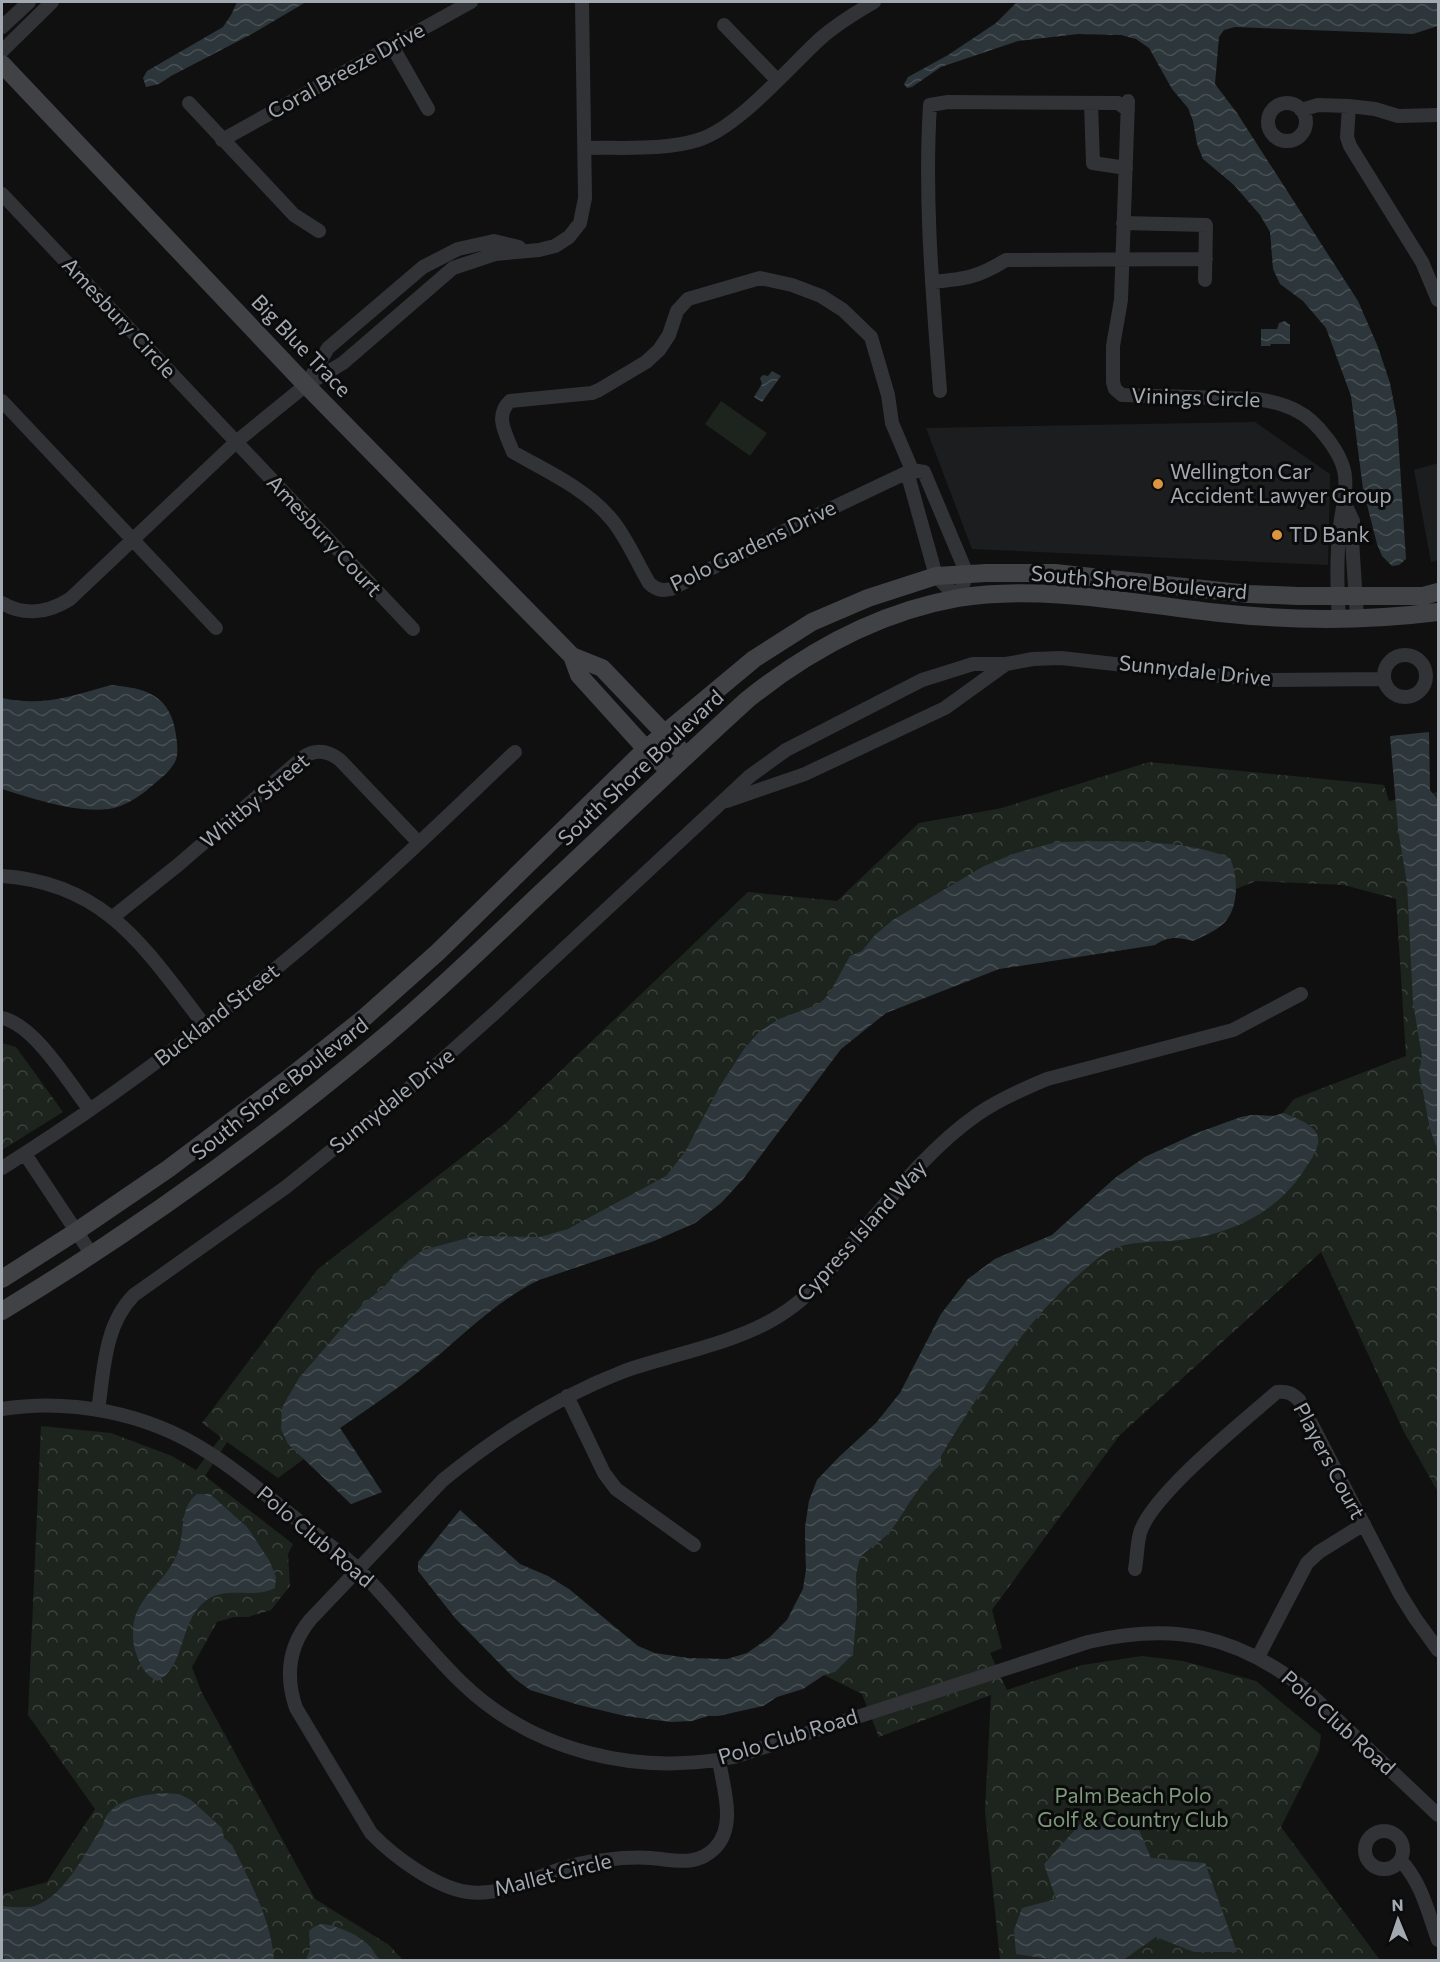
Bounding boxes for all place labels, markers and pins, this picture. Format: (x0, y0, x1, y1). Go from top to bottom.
place label: Wellington Car Accident Lawyer Group (1170, 458, 1392, 507)
marker: Wellington Car Accident Lawyer Group (1151, 477, 1165, 491)
place label: TD Bank (1289, 521, 1370, 546)
marker: TD Bank (1270, 528, 1284, 542)

